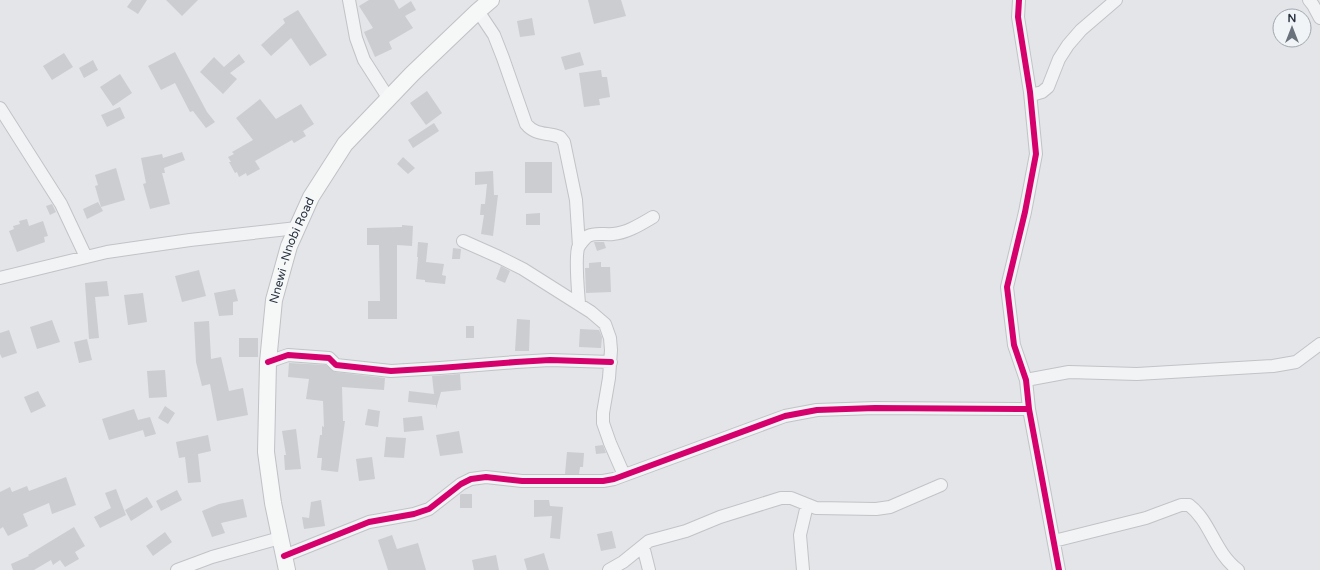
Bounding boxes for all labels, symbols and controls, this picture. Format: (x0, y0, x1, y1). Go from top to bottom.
north arrow (1272, 8, 1312, 48)
text: N (1288, 12, 1296, 25)
street label: Nnewi -Nnobi Road (266, 195, 317, 305)

